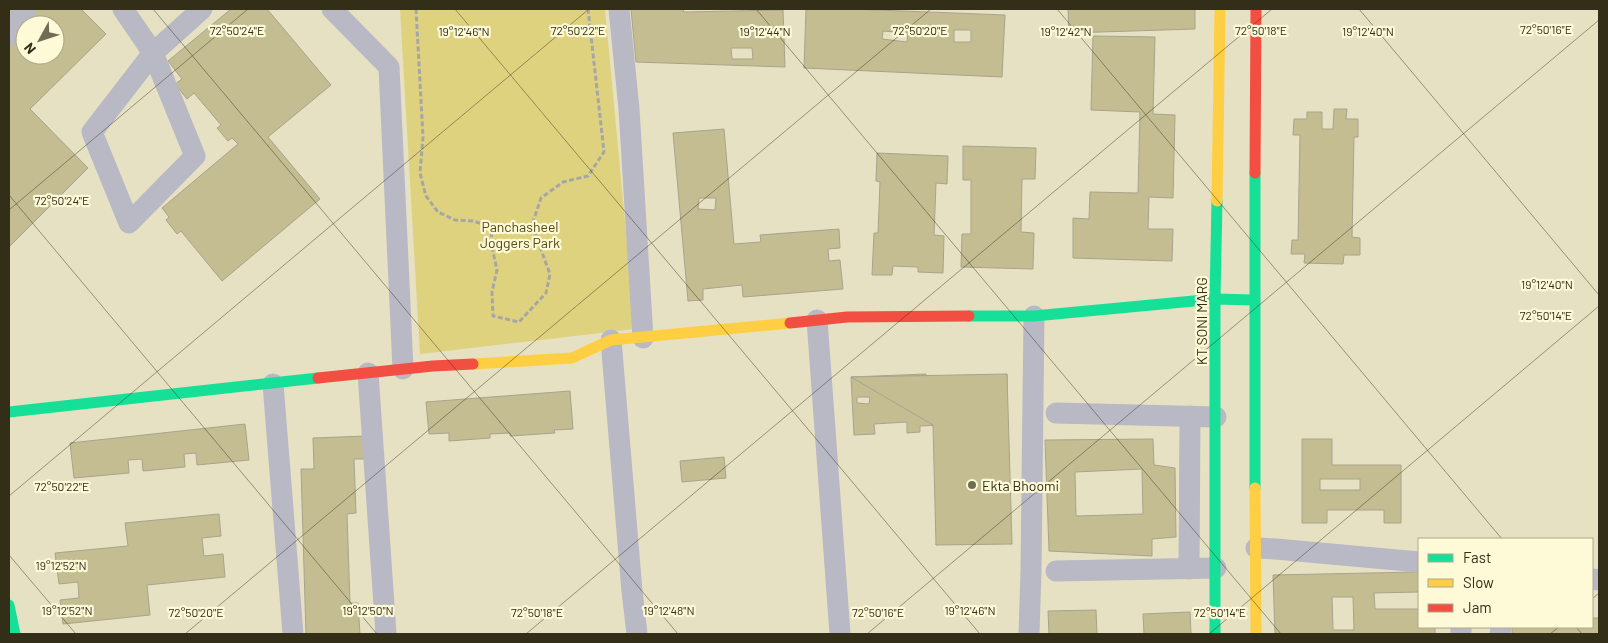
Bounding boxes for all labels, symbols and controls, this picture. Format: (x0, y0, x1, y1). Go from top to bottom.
north arrow (15, 15, 65, 65)
text: 72°50'16"E (1520, 22, 1572, 36)
text: 72°50'24"E (210, 23, 264, 37)
text: 72°50'22"E (551, 23, 605, 37)
text: 72°50'20"E (893, 23, 947, 37)
text: 72°50'18"E (1235, 23, 1287, 37)
text: 19°12'46"N (438, 24, 490, 38)
text: 19°12'44"N (739, 24, 791, 38)
text: 19°12'42"N (1040, 24, 1092, 38)
text: 19°12'40"N (1342, 24, 1394, 38)
text: N (20, 40, 39, 58)
text: 72°50'24"E (35, 193, 89, 207)
park label: Panchasheel Joggers Park (480, 218, 560, 251)
street label: KT SONI MARG (1193, 277, 1210, 365)
text: 19°12'40"N (1521, 277, 1573, 291)
text: 72°50'14"E (1520, 308, 1572, 322)
place label: Ekta Bhoomi (982, 477, 1059, 494)
text: 72°50'22"E (35, 479, 89, 493)
marker: Ekta Bhoomi (966, 479, 978, 491)
legend (1418, 538, 1593, 628)
text: Fast (1463, 548, 1491, 566)
text: 19°12'52"N (35, 558, 87, 572)
text: Slow (1463, 573, 1494, 591)
text: Jam (1463, 598, 1492, 616)
text: 19°12'52"N (41, 603, 93, 617)
text: 19°12'50"N (342, 603, 394, 617)
text: 19°12'48"N (643, 603, 695, 617)
text: 19°12'46"N (944, 603, 996, 617)
text: 72°50'20"E (169, 605, 223, 619)
text: 72°50'18"E (511, 605, 563, 619)
text: 72°50'16"E (852, 605, 904, 619)
text: 72°50'14"E (1194, 605, 1246, 619)

